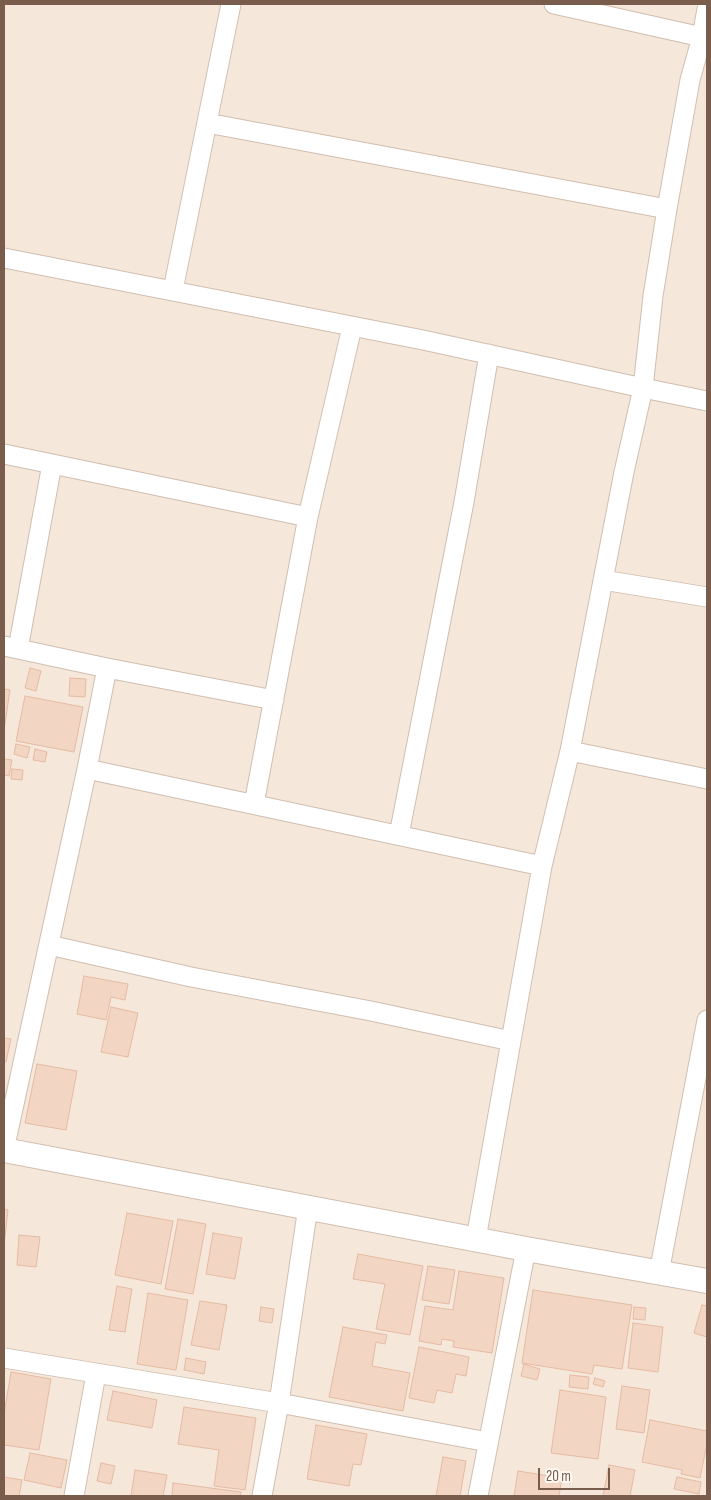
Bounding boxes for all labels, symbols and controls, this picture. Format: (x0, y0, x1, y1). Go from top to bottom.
scale bar (541, 1458, 614, 1490)
text: 20 m (546, 1467, 571, 1486)

